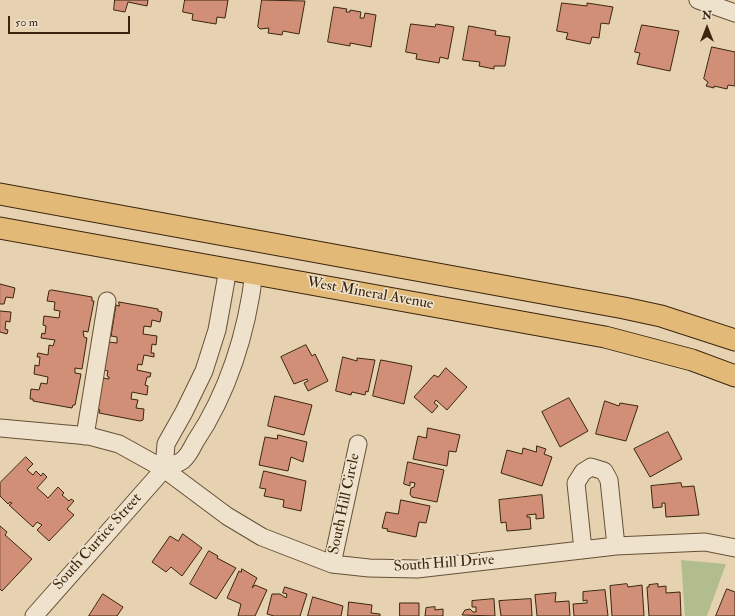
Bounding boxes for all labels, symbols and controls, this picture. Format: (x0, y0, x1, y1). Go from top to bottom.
scale bar (10, 8, 132, 34)
north arrow (687, 8, 727, 48)
text: N (702, 9, 712, 22)
text: 50 m (15, 15, 38, 30)
street label: West Mineral Avenue (305, 274, 435, 314)
street label: South Hill Circle (326, 452, 364, 556)
street label: South Curtice Street (50, 490, 146, 594)
street label: South Hill Drive (393, 552, 495, 576)

